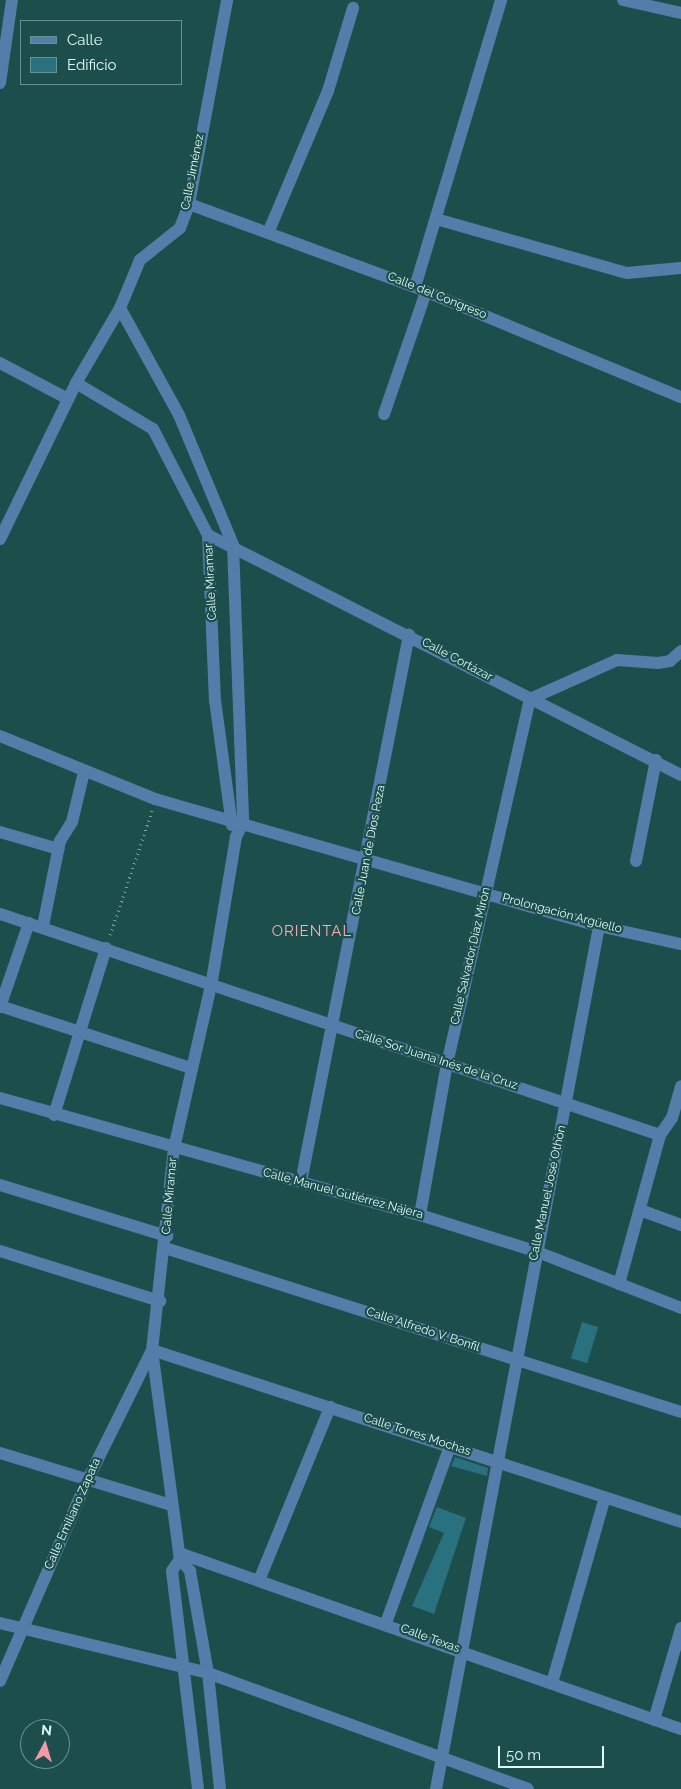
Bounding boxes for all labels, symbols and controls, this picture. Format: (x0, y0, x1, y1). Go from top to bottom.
legend (20, 20, 182, 85)
text: Calle (67, 31, 102, 49)
text: Edificio (67, 56, 117, 74)
street label: Calle Jiménez (179, 132, 207, 212)
street label: Calle del Congreso (385, 269, 489, 323)
street label: Calle Miramar (202, 543, 220, 621)
street label: Calle Cortázar (419, 635, 495, 685)
street label: Calle Juan de Dios Peza (349, 784, 389, 916)
street label: Calle Salvador Díaz Mirón (448, 886, 494, 1026)
street label: Prolongación Argüello (500, 891, 624, 937)
district label: ORIENTAL (271, 923, 353, 941)
street label: Calle Sor Juana Inés de la Cruz (353, 1027, 519, 1093)
street label: Calle Manuel José Othón (527, 1124, 569, 1262)
street label: Calle Miramar (159, 1157, 181, 1235)
street label: Calle Manuel Gutiérrez Nájera (261, 1166, 425, 1222)
street label: Calle Alfredo V. Bonfil (364, 1305, 482, 1355)
street label: Calle Torres Mochas (361, 1411, 473, 1459)
street label: Calle Emiliano Zapata (42, 1456, 104, 1572)
street label: Calle Texas (398, 1622, 462, 1656)
north arrow (20, 1719, 70, 1769)
text: N (40, 1722, 53, 1739)
scale bar (501, 1736, 607, 1768)
text: 50 m (506, 1746, 541, 1764)

